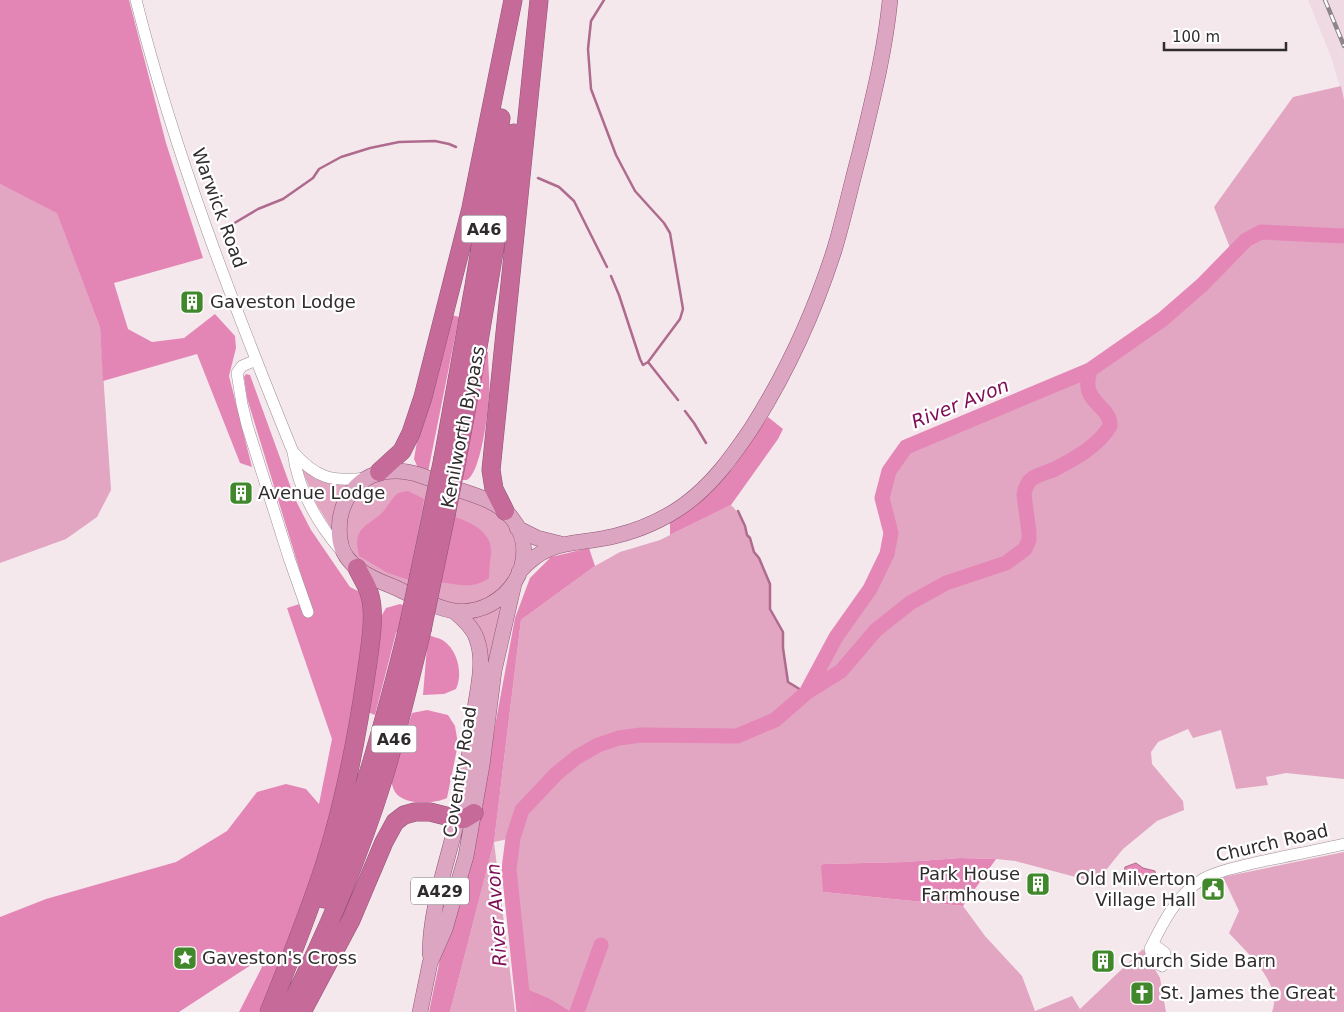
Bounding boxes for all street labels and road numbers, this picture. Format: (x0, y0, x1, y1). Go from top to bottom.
street label: Warwick Road (188, 145, 251, 271)
road number: A46 (462, 215, 506, 242)
street label: Kenilworth Bypass (436, 344, 489, 510)
street label: Coventry Road (439, 705, 480, 839)
road number: A46 (372, 726, 416, 752)
street label: Church Road (1214, 819, 1330, 866)
road number: A429 (411, 878, 469, 904)

